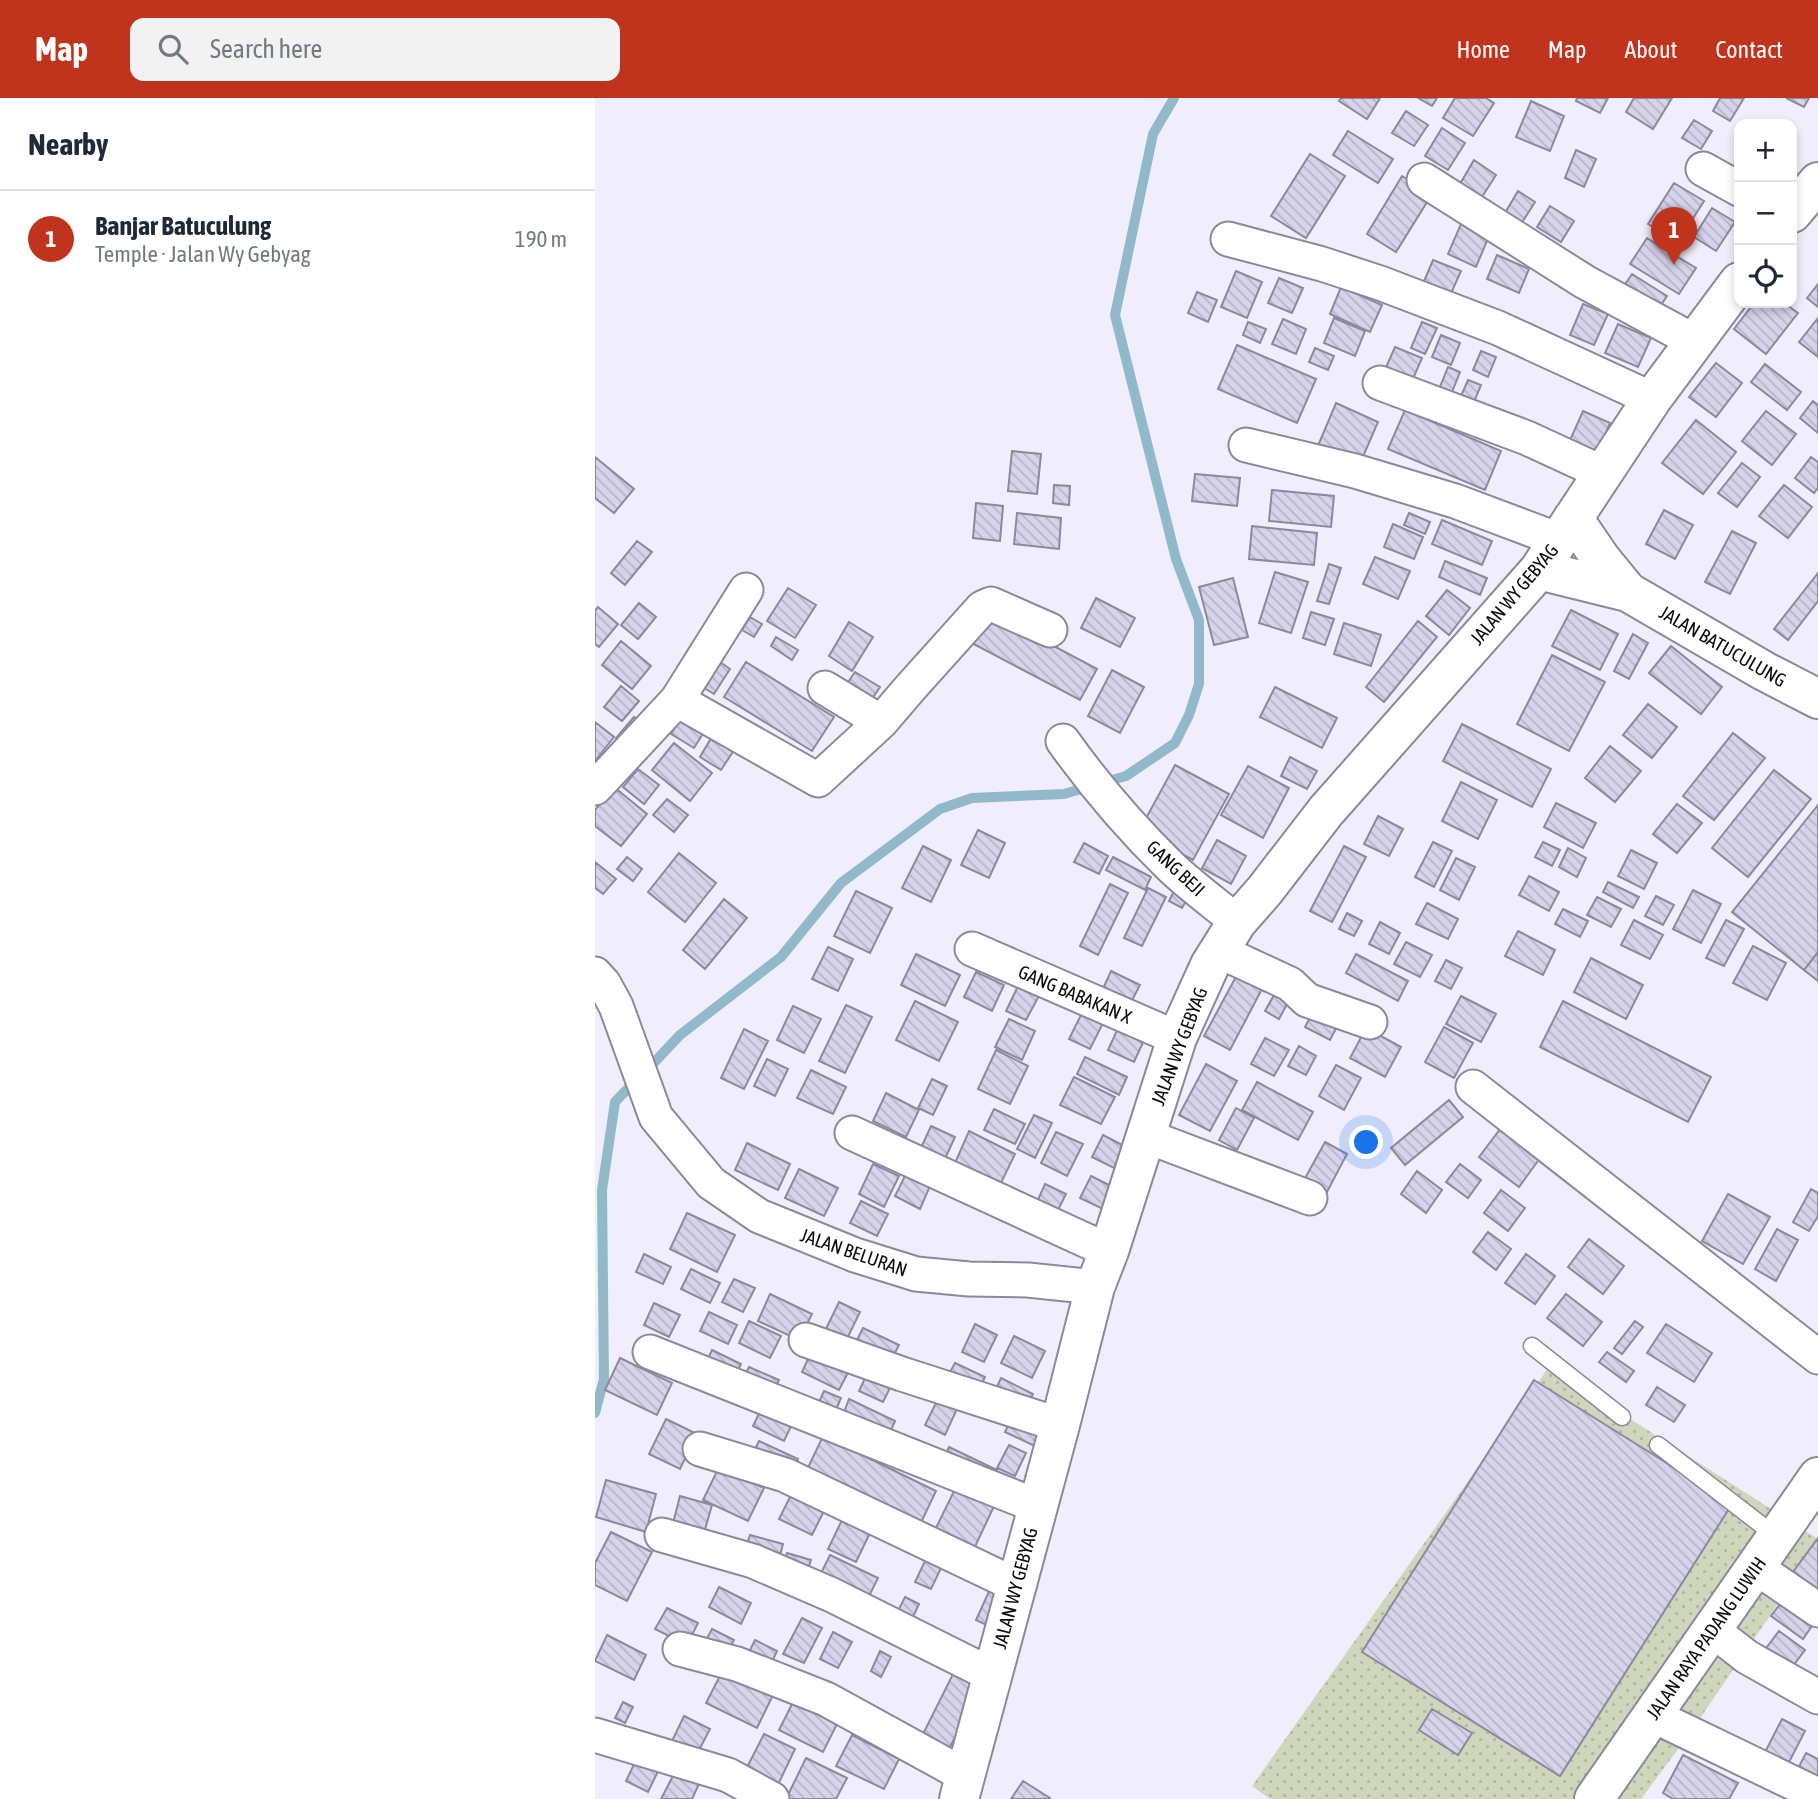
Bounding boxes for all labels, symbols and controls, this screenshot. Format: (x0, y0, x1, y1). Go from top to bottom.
search box (130, 18, 620, 81)
text: Map (35, 30, 88, 68)
icon: search (154, 30, 192, 68)
text: Search here (210, 34, 322, 64)
text: Home (1456, 36, 1510, 63)
text: Map (1548, 36, 1586, 63)
text: About (1624, 36, 1677, 63)
text: Contact (1715, 36, 1783, 63)
map controls (1734, 119, 1797, 308)
button: + (1734, 119, 1797, 182)
text: Nearby (28, 127, 108, 161)
button: − (1734, 182, 1797, 245)
pin: 1 (1651, 207, 1697, 265)
text: Banjar Batuculung (95, 211, 271, 241)
text: 1 (46, 226, 56, 252)
text: 190 m (515, 226, 567, 252)
text: Temple · Jalan Wy Gebyag (95, 241, 311, 267)
button: locate (1734, 245, 1797, 308)
street label: JALAN WY GEBYAG (1465, 539, 1563, 649)
street label: JALAN BATUCULUNG (1656, 601, 1790, 691)
street label: GANG BEJI (1142, 836, 1210, 900)
street label: GANG BABAKAN X (1015, 960, 1135, 1028)
street label: JALAN WY GEBYAG (1146, 984, 1212, 1108)
your location (1349, 1125, 1383, 1159)
street label: JALAN BELURAN (798, 1223, 910, 1281)
street label: JALAN WY GEBYAG (988, 1525, 1042, 1651)
street label: JALAN RAYA PADANG LUWIH (1642, 1553, 1770, 1723)

